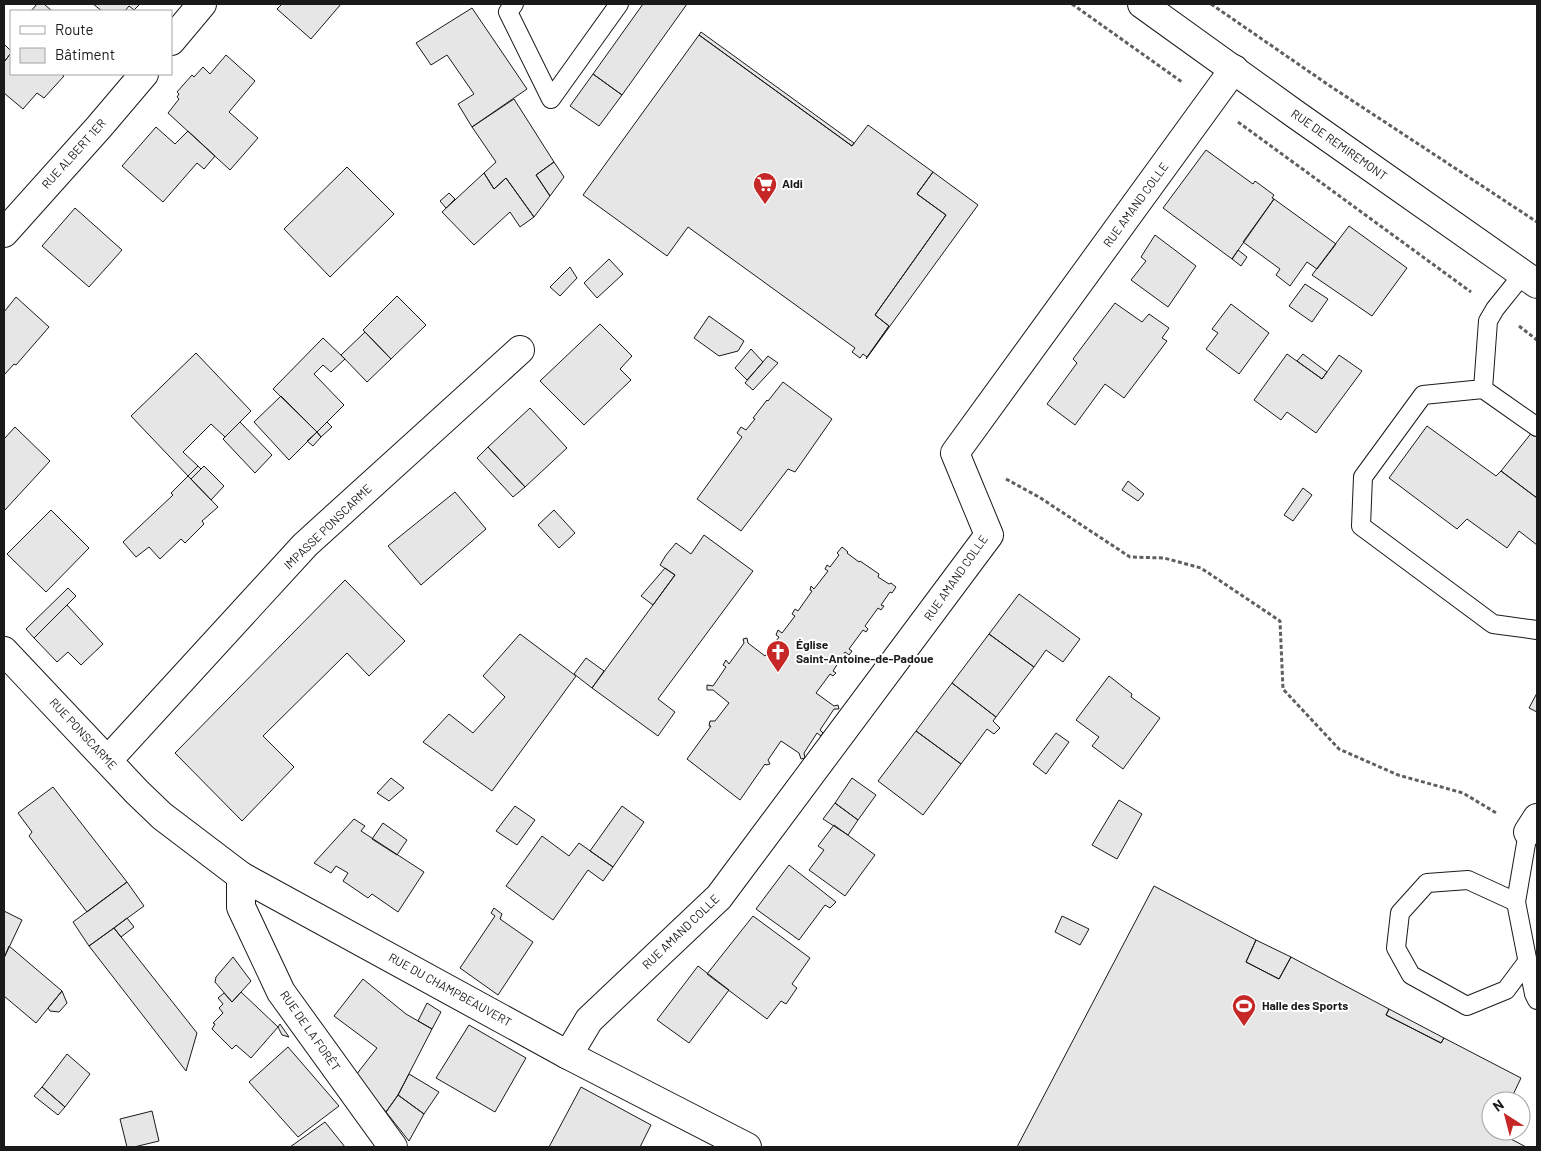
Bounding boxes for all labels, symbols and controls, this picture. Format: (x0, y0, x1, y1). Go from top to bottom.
legend (10, 10, 172, 75)
text: Route (55, 20, 94, 38)
text: Bâtiment (55, 45, 115, 63)
street label: RUE DE REMIREMONT (1289, 106, 1390, 183)
street label: RUE ALBERT 1ER (38, 116, 108, 191)
street label: RUE AMAND COLLE (1100, 159, 1171, 250)
supermarket icon: Aldi (752, 171, 778, 205)
place label: Aldi (782, 176, 803, 190)
street label: IMPASSE PONSCARME (281, 481, 374, 572)
street label: RUE AMAND COLLE (920, 532, 990, 623)
place label: Église Saint-Antoine-de-Padoue (796, 637, 934, 665)
church icon: Église Saint-Antoine-de-Padoue (765, 639, 791, 673)
street label: RUE PONSCARME (47, 695, 120, 772)
street label: RUE AMAND COLLE (639, 891, 722, 972)
street label: RUE DU CHAMPBEAUVERT (386, 949, 515, 1029)
street label: RUE DE LA FORÊT (278, 988, 344, 1073)
sports icon: Halle des Sports (1231, 993, 1257, 1027)
place label: Halle des Sports (1262, 998, 1348, 1012)
north arrow (1481, 1091, 1531, 1141)
text: N (1489, 1095, 1507, 1115)

